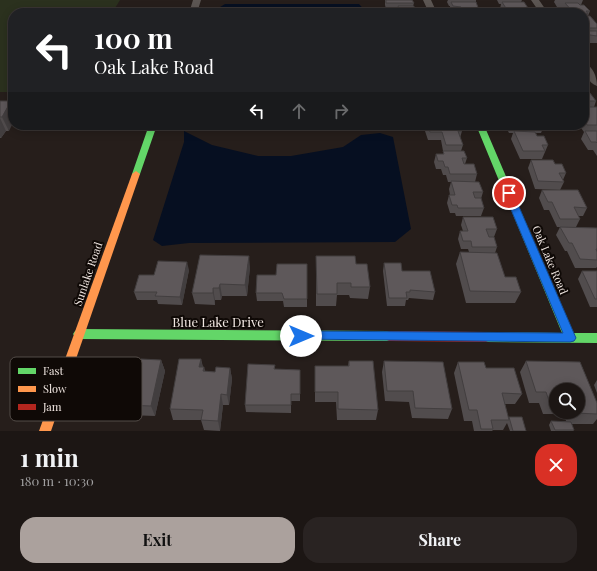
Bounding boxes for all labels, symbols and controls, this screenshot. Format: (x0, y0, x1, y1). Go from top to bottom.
text: 100 m (94, 19, 173, 56)
icon: left (28, 24, 80, 76)
text: Oak Lake Road (94, 55, 214, 79)
icon: left (246, 100, 268, 122)
icon: ahead (288, 100, 310, 122)
icon: right (330, 100, 352, 122)
pin (492, 176, 526, 210)
icon: arrive (498, 182, 520, 204)
street label: Oak Lake Road (529, 223, 572, 297)
street label: Sunlake Road (70, 239, 106, 308)
street label: Blue Lake Drive (172, 313, 264, 330)
position arrow (280, 315, 322, 357)
legend (10, 357, 142, 421)
text: Fast (43, 363, 63, 378)
text: Slow (43, 381, 67, 396)
map controls (549, 383, 585, 419)
button: search (549, 383, 585, 419)
text: Jam (42, 399, 62, 414)
text: 1 min (20, 441, 79, 473)
button: close (535, 444, 577, 486)
text: 180 m · 10:30 (20, 472, 94, 489)
button: Exit (20, 517, 295, 563)
button: Share (303, 517, 577, 563)

